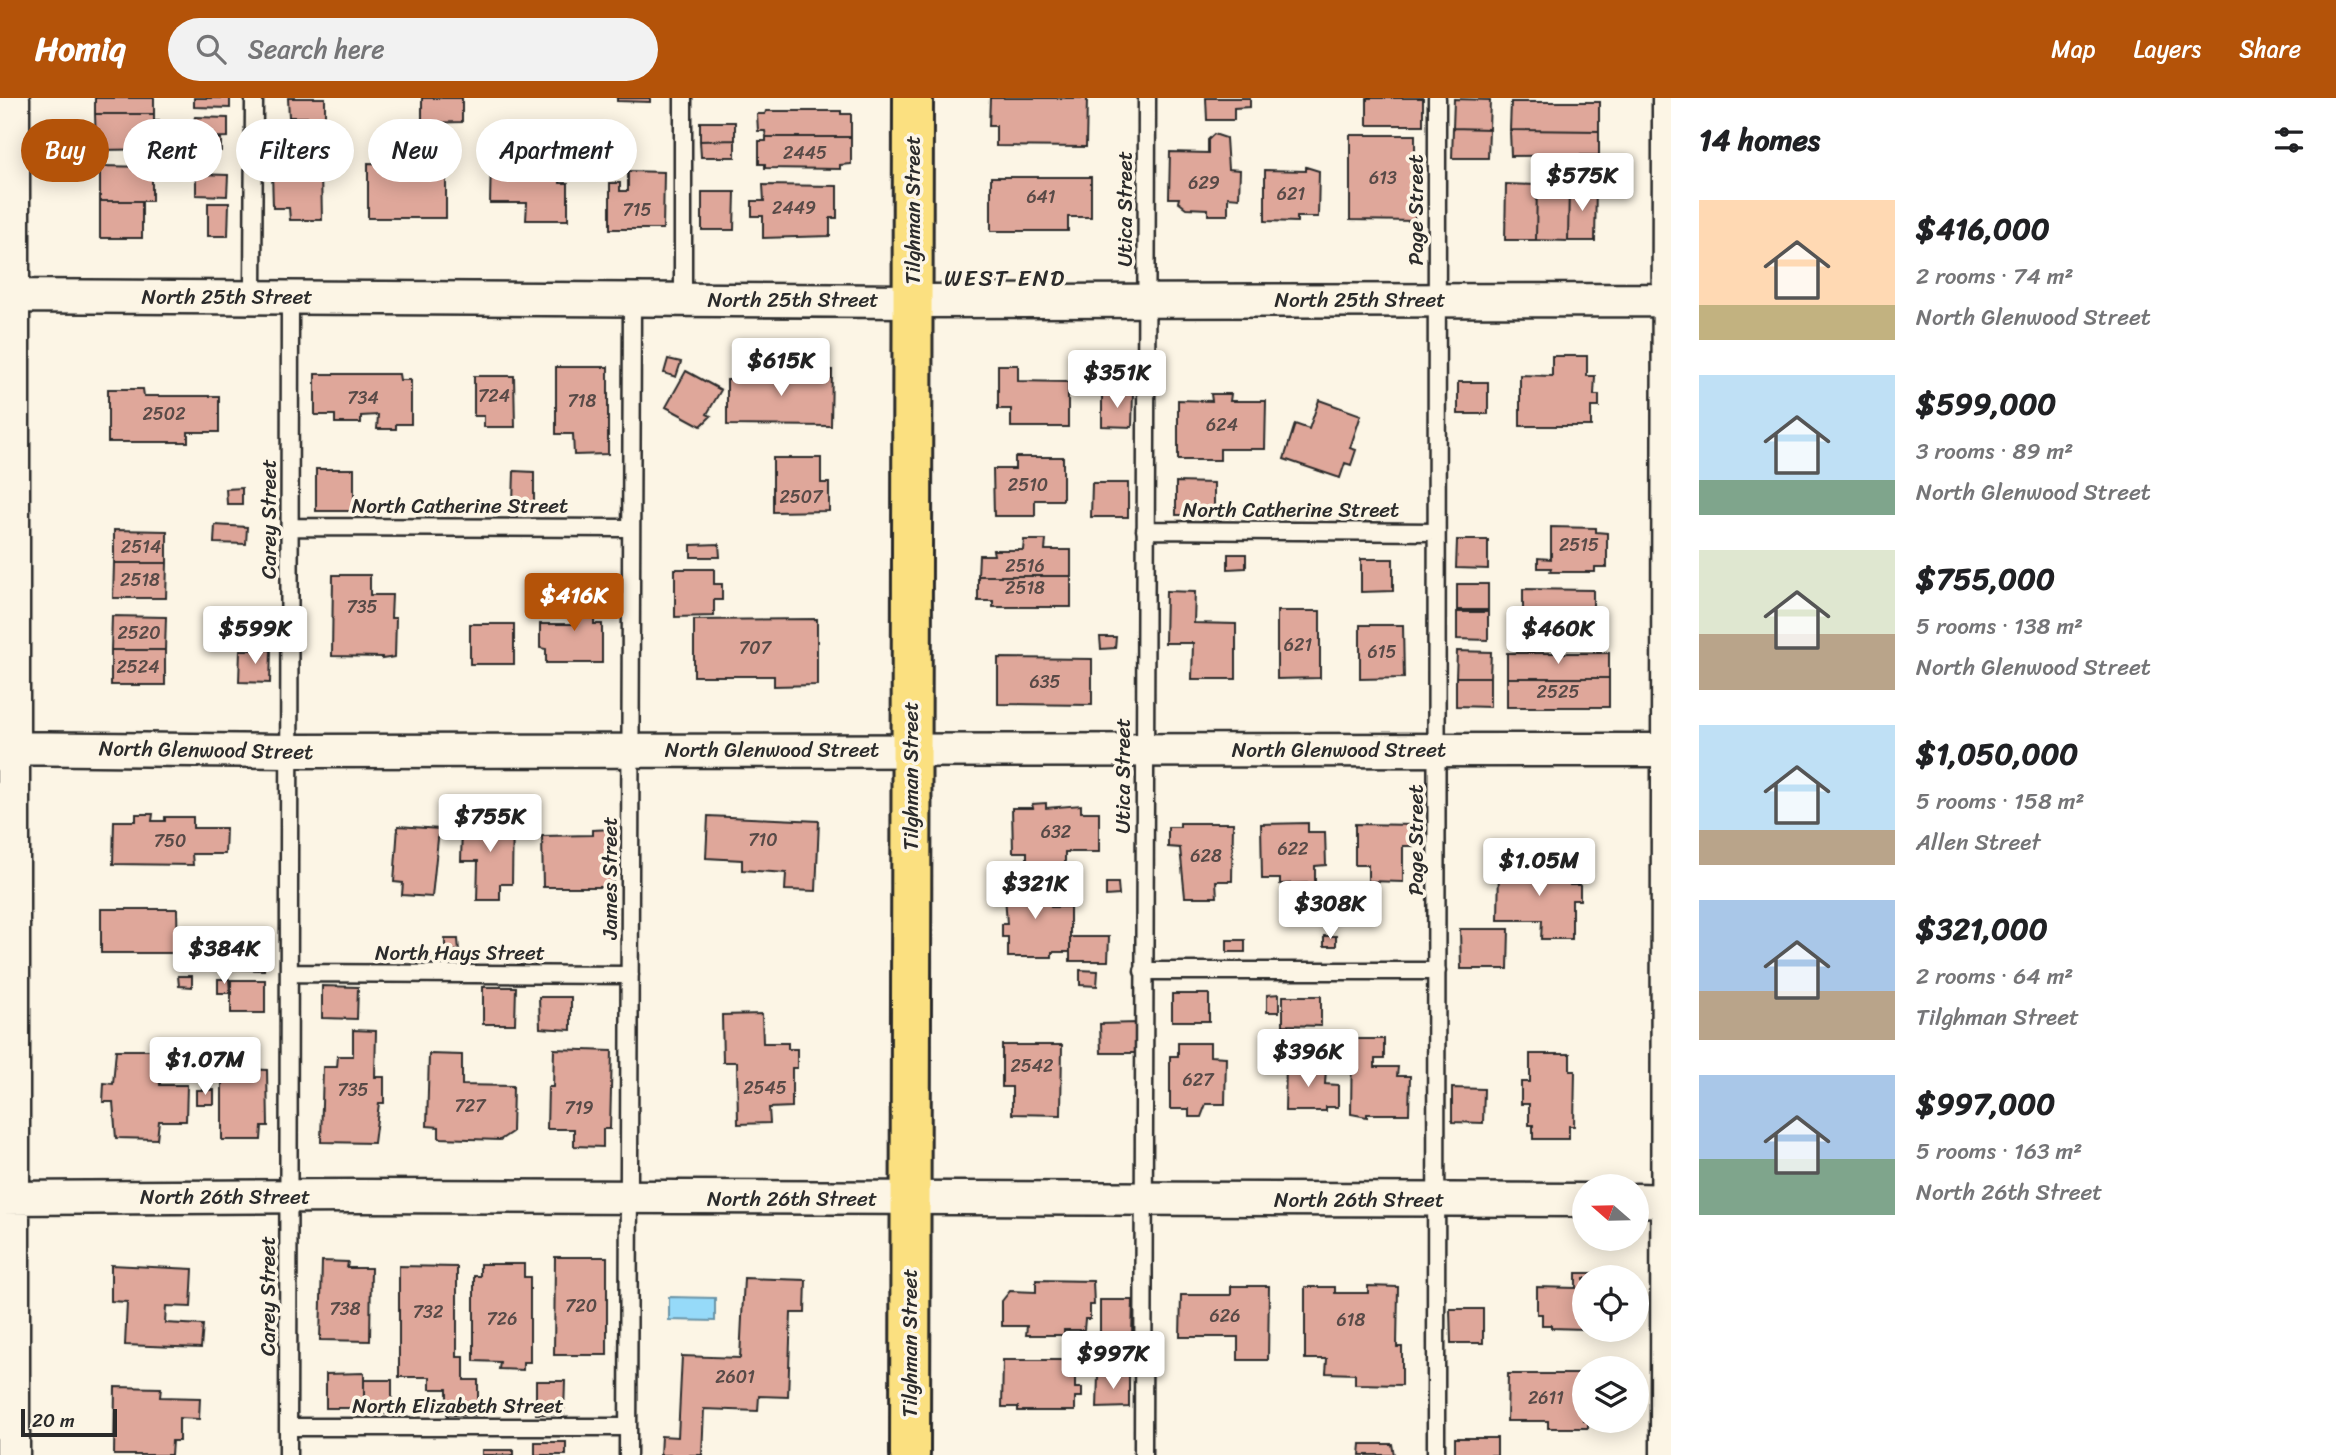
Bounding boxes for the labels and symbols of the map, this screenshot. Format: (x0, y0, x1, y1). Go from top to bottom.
street label: Tilghman Street (894, 136, 932, 284)
house number: 2445 (783, 137, 827, 169)
street label: Utica Street (1106, 151, 1144, 267)
pin: $575K (1533, 153, 1631, 213)
street label: Page Street (1397, 154, 1435, 266)
house number: 613 (1369, 162, 1397, 194)
house number: 629 (1188, 167, 1220, 199)
house number: 621 (1277, 178, 1305, 210)
house number: 641 (1026, 181, 1056, 213)
house number: 2449 (772, 192, 816, 224)
house number: 715 (623, 194, 652, 226)
district label: WEST END (944, 258, 1066, 299)
street label: North 25th Street (141, 278, 313, 316)
street label: North 25th Street (707, 281, 879, 319)
street label: North 25th Street (1274, 281, 1446, 319)
pin: $615K (732, 338, 830, 398)
pin: $351K (1068, 350, 1166, 410)
house number: 724 (478, 380, 510, 412)
house number: 734 (347, 382, 379, 414)
house number: 718 (568, 385, 597, 417)
house number: 2502 (142, 398, 186, 430)
house number: 624 (1206, 409, 1238, 441)
street label: Carey Street (250, 459, 288, 579)
house number: 2510 (1008, 469, 1048, 501)
house number: 2507 (779, 481, 824, 513)
street label: North Catherine Street (352, 487, 568, 525)
street label: North Catherine Street (1183, 491, 1399, 529)
house number: 2515 (1559, 529, 1599, 561)
house number: 2514 (121, 531, 161, 563)
house number: 2516 (1005, 550, 1045, 582)
house number: 2518 (120, 564, 160, 596)
house number: 2518 (1005, 572, 1045, 604)
pin: $416K (525, 574, 623, 633)
house number: 735 (346, 591, 378, 623)
pin: $599K (206, 606, 304, 666)
pin: $460K (1509, 606, 1607, 666)
house number: 2520 (117, 617, 161, 649)
house number: 621 (1284, 629, 1312, 661)
house number: 707 (739, 632, 773, 664)
house number: 615 (1368, 636, 1396, 668)
house number: 2524 (116, 651, 160, 683)
house number: 635 (1029, 666, 1061, 698)
house number: 2525 (1537, 676, 1579, 708)
street label: Tilghman Street (892, 702, 930, 850)
street label: Utica Street (1104, 718, 1142, 834)
street label: North Glenwood Street (98, 729, 314, 771)
street label: North Glenwood Street (665, 731, 879, 769)
street label: North Glenwood Street (1232, 731, 1446, 769)
street label: Page Street (1397, 784, 1435, 896)
pin: $755K (441, 794, 539, 854)
house number: 632 (1041, 816, 1071, 848)
street label: James Street (591, 817, 629, 940)
house number: 710 (748, 824, 778, 856)
house number: 750 (154, 825, 186, 857)
house number: 622 (1278, 833, 1309, 865)
pin: $1.05M (1482, 838, 1596, 898)
house number: 628 (1190, 840, 1222, 872)
pin: $321K (986, 862, 1084, 921)
pin: $308K (1281, 882, 1379, 941)
pin: $384K (175, 926, 273, 986)
street label: North Hays Street (375, 934, 545, 972)
pin: $396K (1259, 1030, 1357, 1089)
pin: $1.07M (148, 1038, 262, 1097)
house number: 2542 (1010, 1050, 1054, 1082)
house number: 627 (1183, 1064, 1215, 1096)
house number: 2545 (743, 1072, 787, 1104)
house number: 735 (337, 1074, 369, 1106)
house number: 727 (455, 1090, 487, 1122)
house number: 719 (564, 1092, 594, 1124)
north arrow (1572, 1174, 1648, 1251)
street label: North 26th Street (140, 1178, 310, 1216)
street label: North 26th Street (707, 1180, 877, 1218)
street label: North 26th Street (1274, 1181, 1444, 1219)
street label: Carey Street (249, 1236, 287, 1356)
street label: Tilghman Street (891, 1269, 929, 1417)
house number: 720 (565, 1290, 597, 1322)
house number: 738 (329, 1293, 361, 1325)
house number: 732 (413, 1296, 443, 1328)
house number: 626 (1210, 1300, 1240, 1332)
house number: 726 (487, 1303, 517, 1335)
house number: 618 (1337, 1304, 1366, 1336)
pin: $997K (1064, 1332, 1162, 1391)
house number: 2601 (715, 1361, 755, 1393)
house number: 2611 (1528, 1382, 1564, 1414)
street label: North Elizabeth Street (352, 1387, 564, 1425)
scale bar (21, 1406, 117, 1438)

